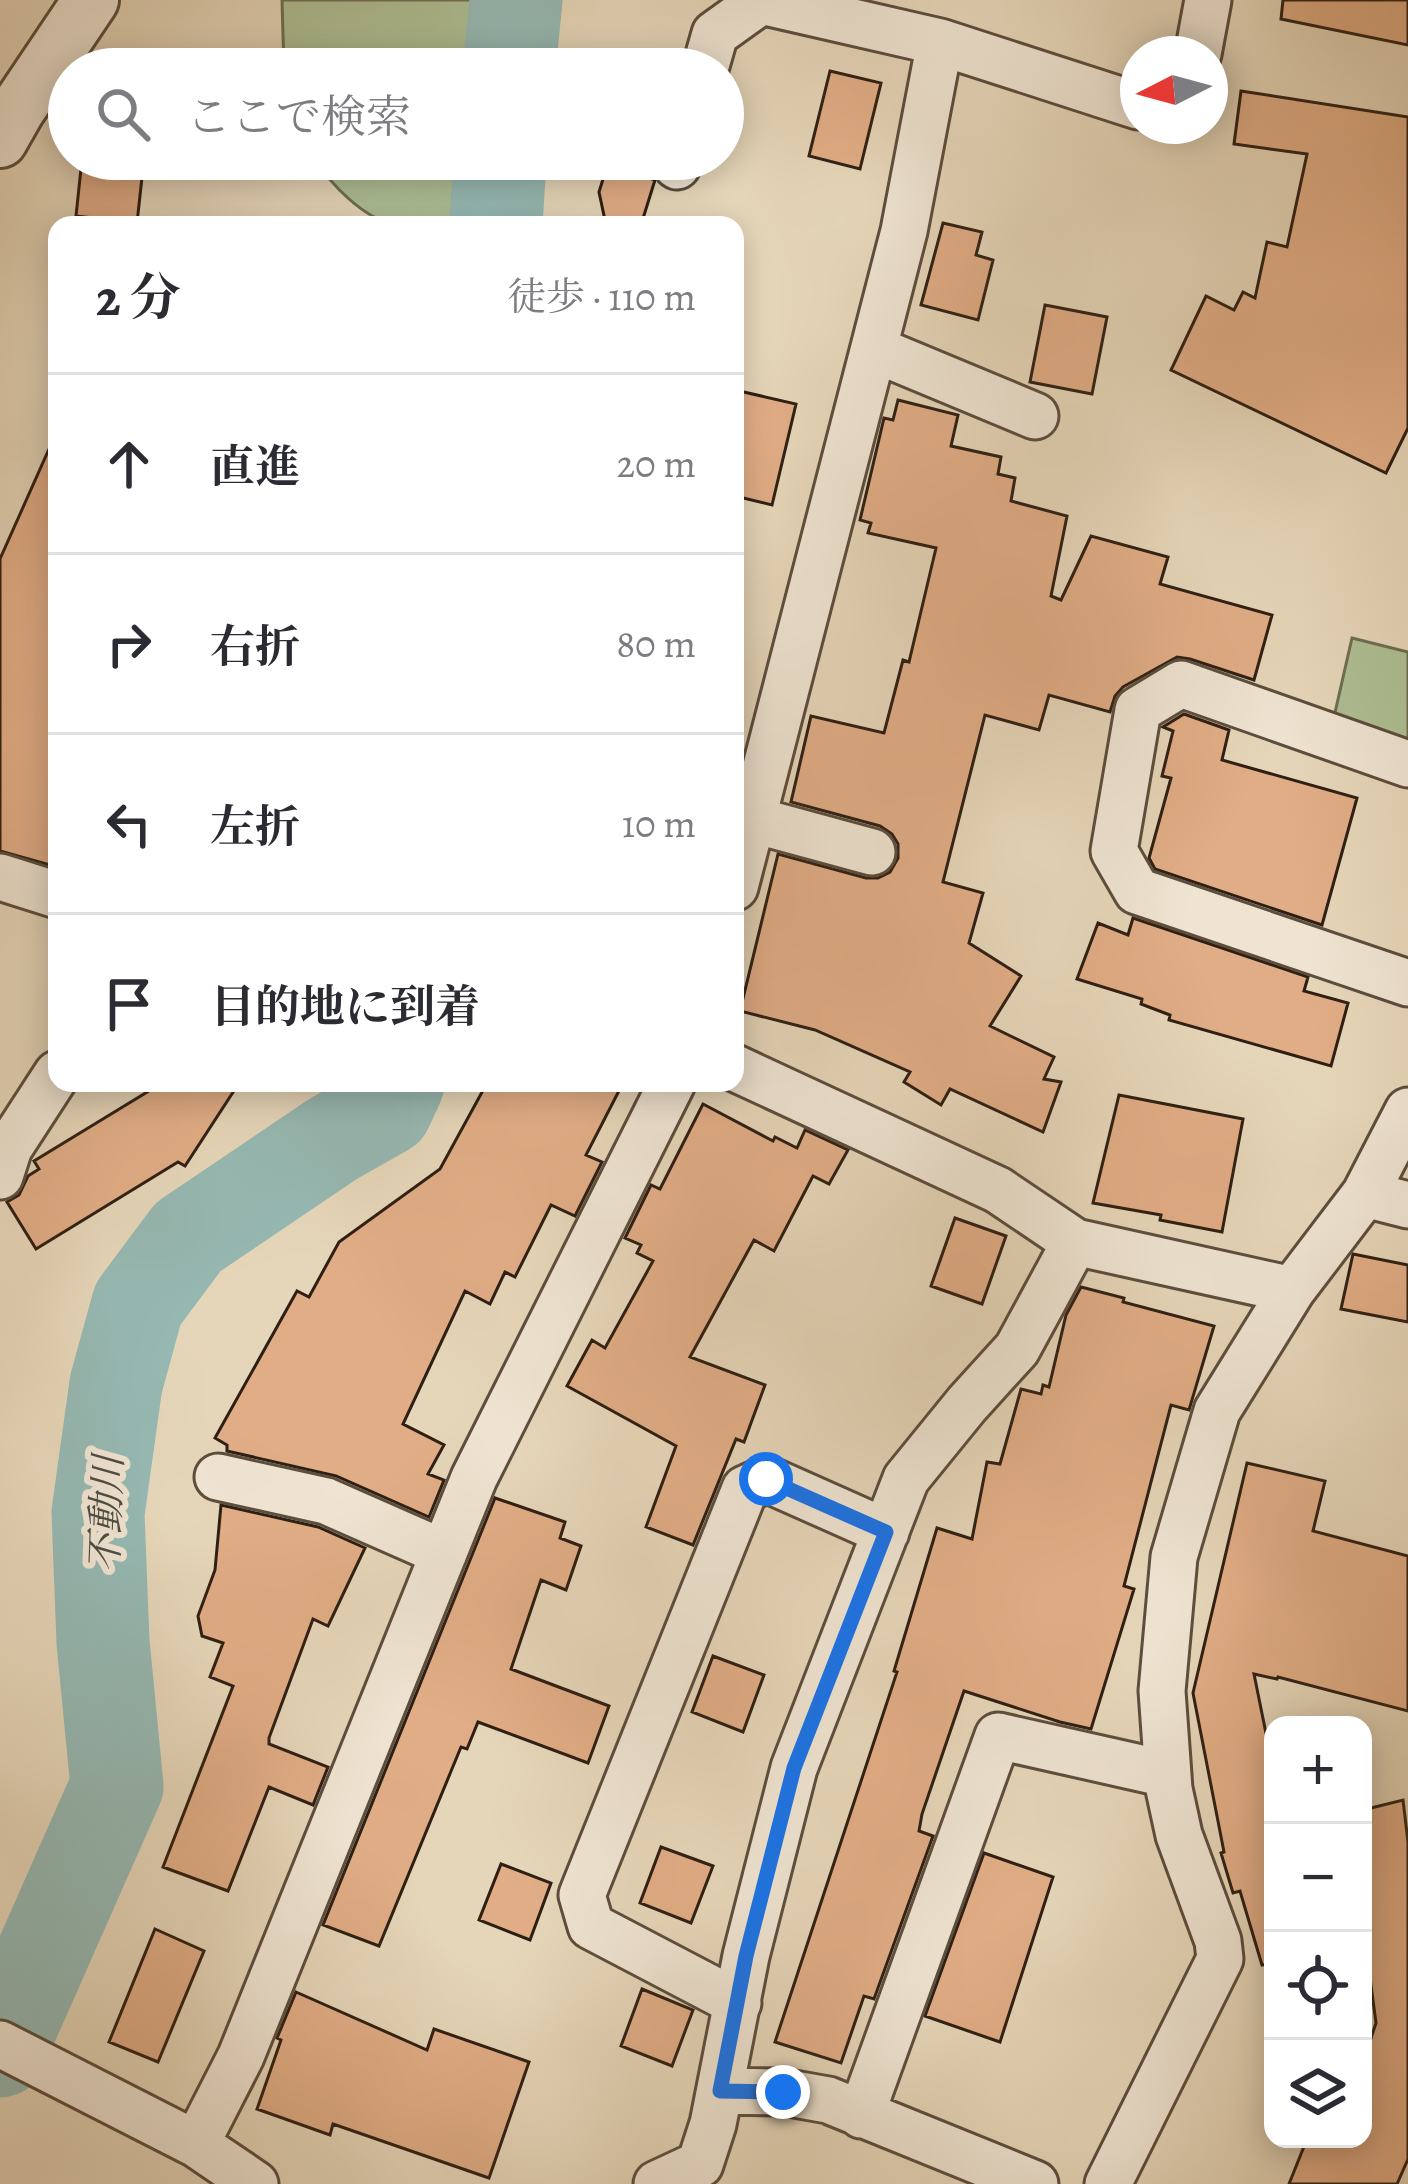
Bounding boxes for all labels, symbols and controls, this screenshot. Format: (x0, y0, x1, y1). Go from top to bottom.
north arrow (1120, 36, 1228, 144)
search box (48, 48, 744, 180)
icon: search (90, 81, 156, 147)
text: ここで検索 (186, 86, 411, 148)
text: 2 分 (96, 263, 181, 333)
text: 徒歩 · 110 m (507, 270, 696, 323)
icon: ahead (96, 431, 162, 497)
text: 直進 (210, 436, 300, 498)
text: 20 m (617, 437, 696, 490)
icon: right (96, 611, 162, 677)
text: 右折 (210, 616, 300, 678)
text: 80 m (616, 617, 696, 670)
icon: left (96, 791, 162, 857)
text: 左折 (210, 796, 300, 858)
text: 10 m (622, 797, 696, 850)
icon: arrive (96, 971, 162, 1037)
text: 目的地に到着 (210, 976, 480, 1038)
water label: 不動川 (77, 1451, 135, 1573)
route start (739, 1452, 793, 1506)
map controls (1264, 1716, 1372, 2148)
button: + (1264, 1716, 1372, 1824)
button: − (1264, 1824, 1372, 1932)
button: locate (1264, 1932, 1372, 2040)
button: layers (1264, 2040, 1372, 2148)
route end (756, 2065, 810, 2119)

